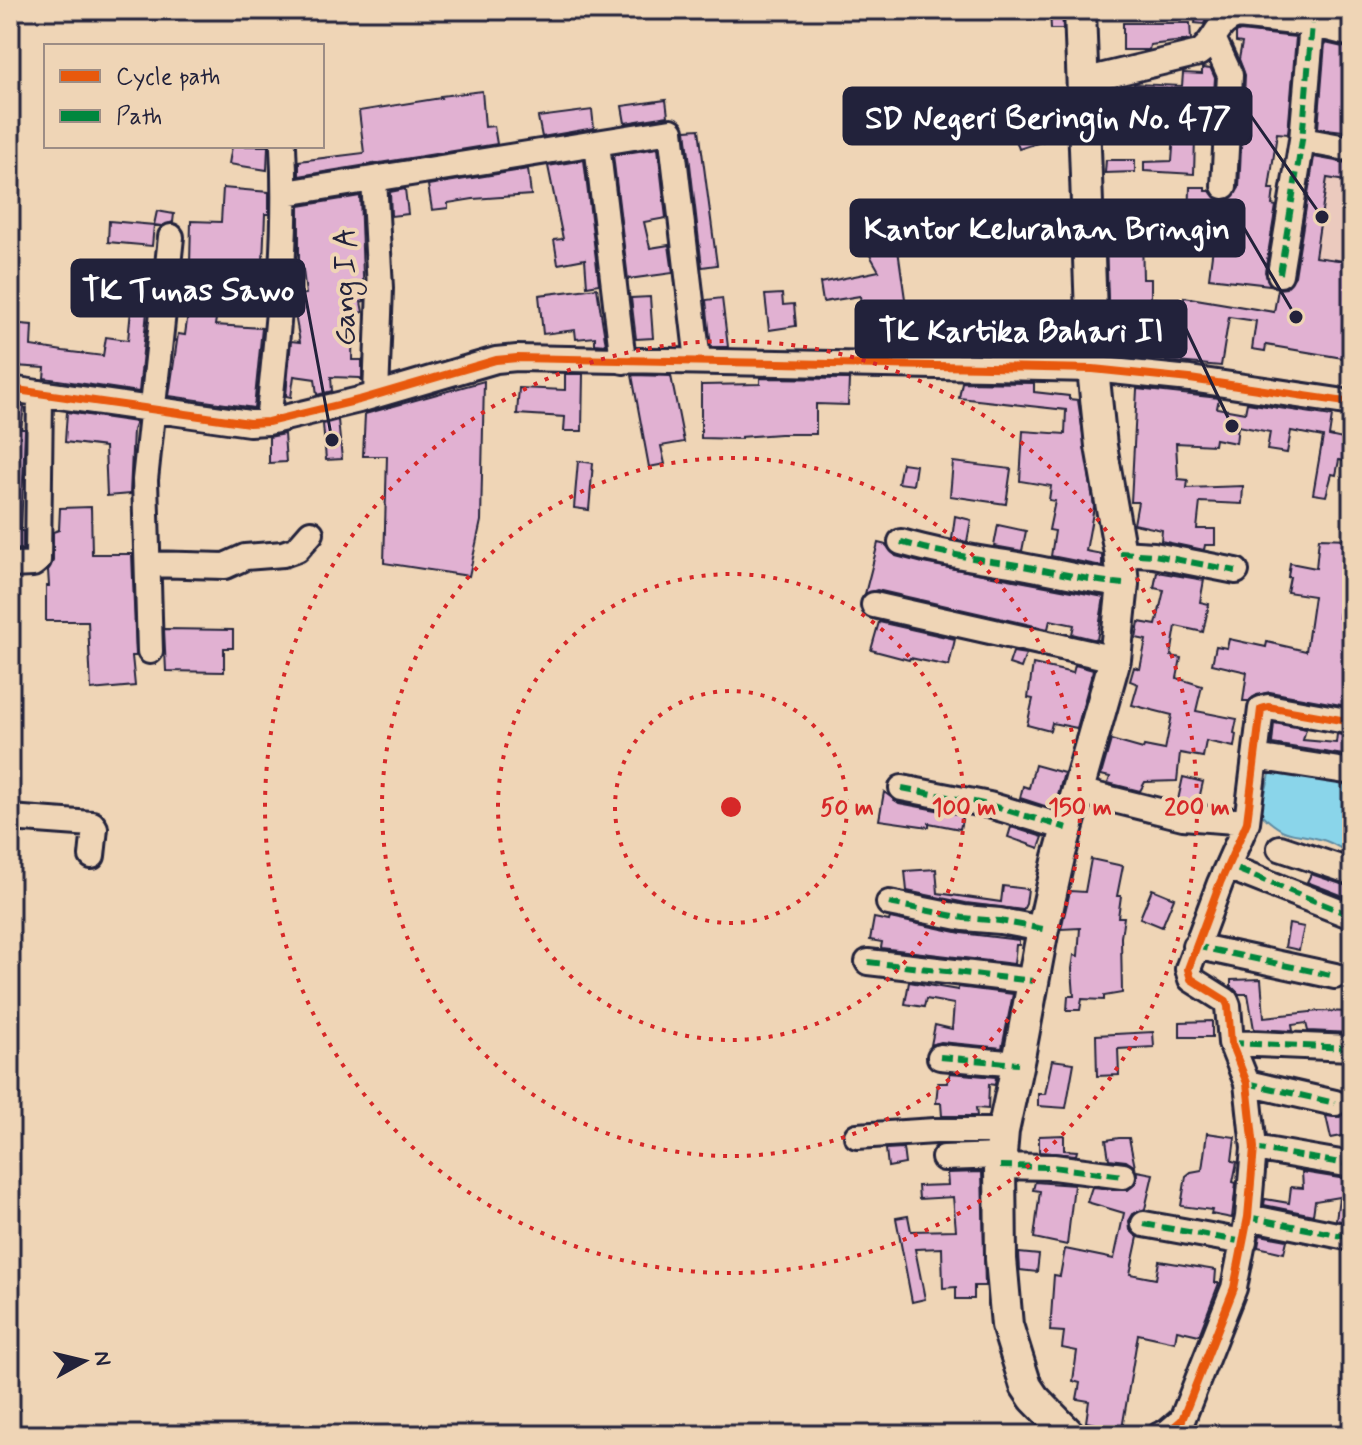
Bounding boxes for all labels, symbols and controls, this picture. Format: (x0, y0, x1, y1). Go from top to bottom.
legend (44, 44, 324, 148)
text: Cycle path (116, 62, 221, 93)
callout: SD Negeri Beringin No. 477 (844, 88, 1251, 144)
text: SD Negeri Beringin No. 477 (865, 98, 1231, 143)
text: Path (116, 102, 162, 133)
callout: Kantor Kelurahan Bringin (851, 200, 1244, 256)
text: Kantor Kelurahan Bringin (864, 209, 1230, 252)
street label: Gang I A (326, 228, 367, 346)
callout: TK Tunas Sawo (72, 260, 304, 316)
text: TK Tunas Sawo (82, 270, 294, 312)
callout: TK Kartika Bahari II (856, 301, 1186, 357)
text: TK Kartika Bahari II (878, 311, 1164, 353)
centre of rings (717, 793, 745, 821)
text: 50 m (820, 793, 874, 824)
text: 100 m (932, 793, 996, 824)
text: 150 m (1048, 793, 1112, 824)
text: 200 m (1164, 793, 1230, 824)
north arrow (44, 1321, 124, 1401)
text: N (87, 1349, 117, 1368)

